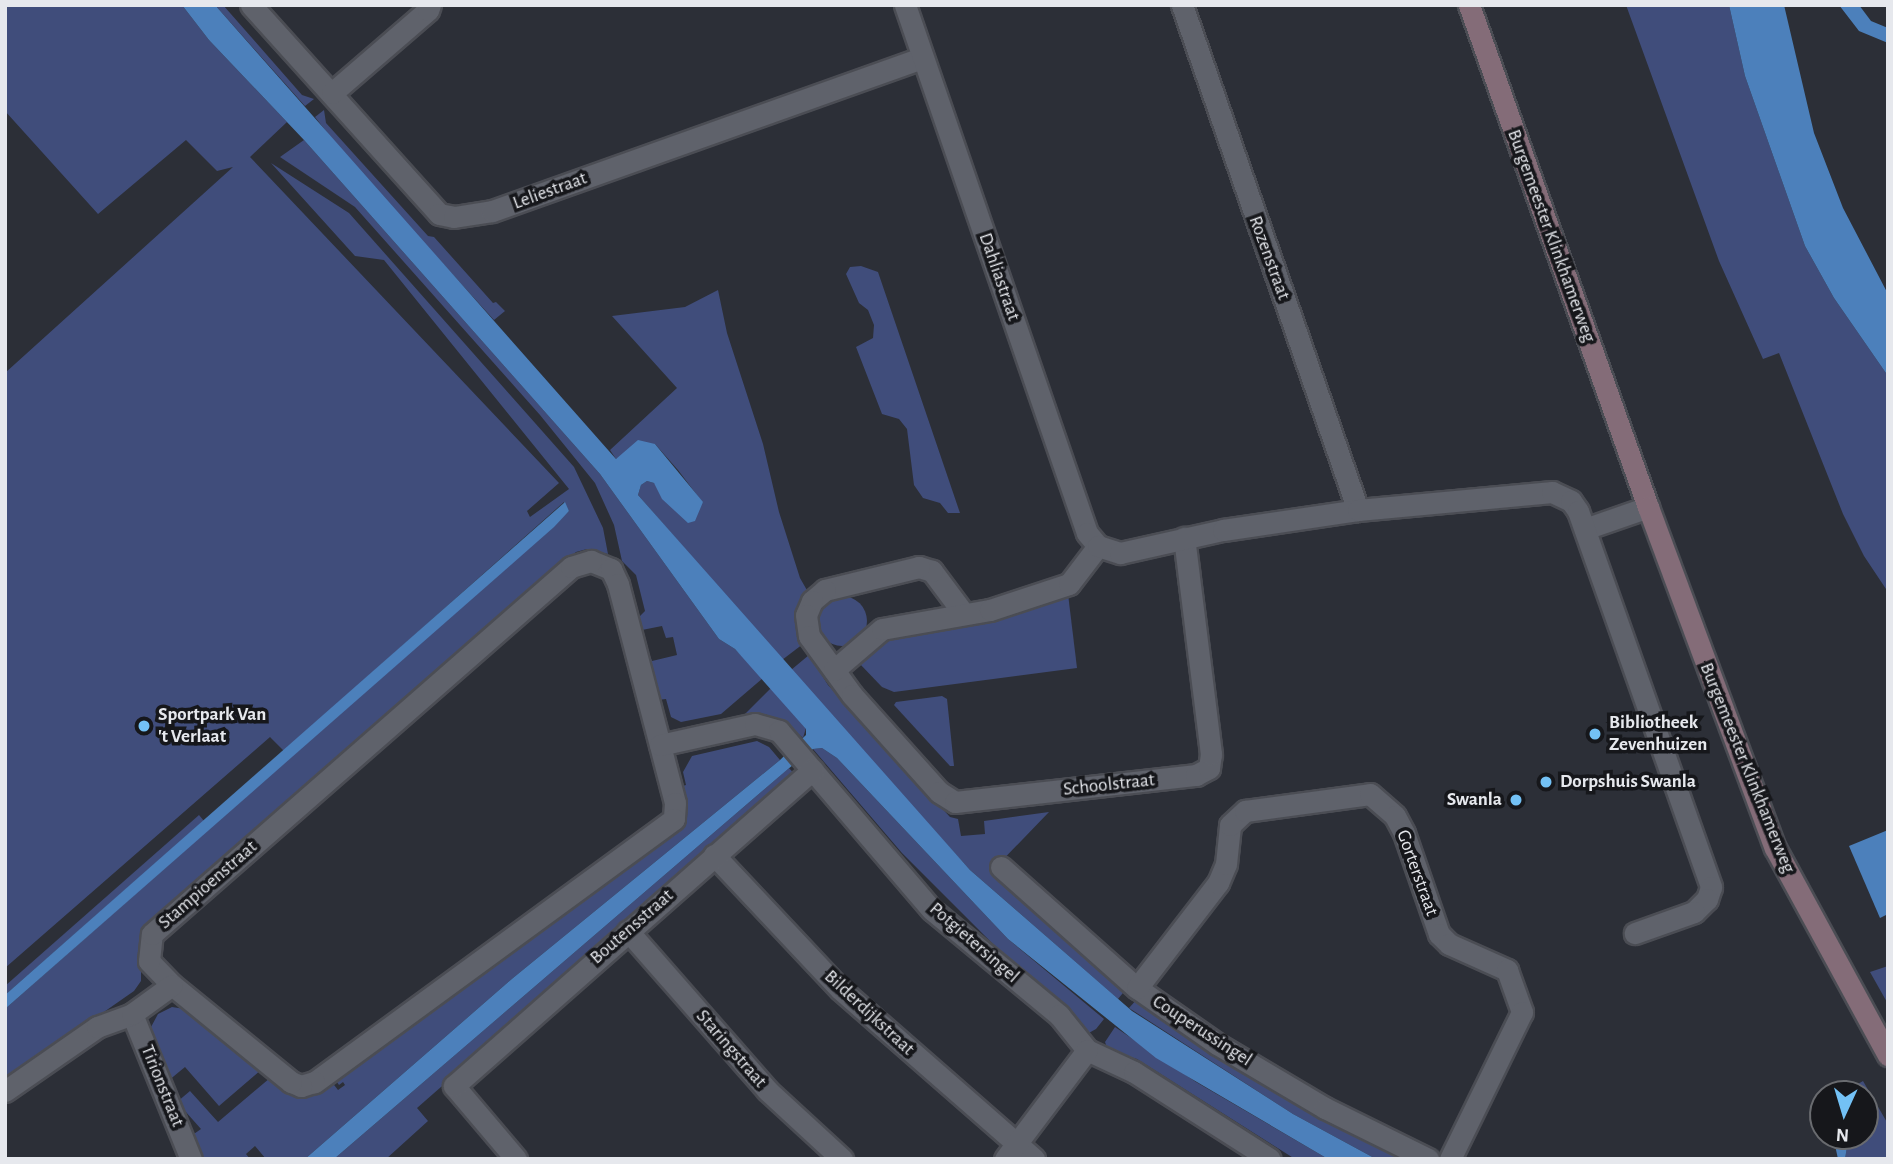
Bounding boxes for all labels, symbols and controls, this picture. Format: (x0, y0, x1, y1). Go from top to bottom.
street label: Burgemeester Klinkhamerweg (1502, 127, 1600, 345)
street label: Leliestraat (510, 167, 590, 215)
street label: Rozenstraat (1243, 213, 1295, 303)
street label: Dahliastraat (973, 230, 1025, 324)
street label: Burgemeester Klinkhamerweg (1694, 660, 1800, 876)
place label: Sportpark Van 't Verlaat (158, 704, 266, 748)
place label: Bibliotheek Zevenhuizen (1609, 712, 1707, 756)
marker: Sportpark Van 't Verlaat (136, 718, 152, 734)
marker: Bibliotheek Zevenhuizen (1587, 726, 1603, 742)
street label: Schoolstraat (1062, 769, 1156, 801)
place label: Dorpshuis Swanla (1560, 771, 1696, 793)
marker: Dorpshuis Swanla (1538, 774, 1554, 790)
place label: Swanla (1447, 789, 1502, 811)
marker: Swanla (1508, 792, 1524, 808)
street label: Gorterstraat (1391, 827, 1443, 919)
street label: Stampioenstraat (154, 836, 262, 934)
street label: Boutensstraat (586, 885, 678, 969)
street label: Potgietersingel (924, 898, 1024, 988)
street label: Bilderdijkstraat (819, 965, 919, 1061)
street label: Couperussingel (1148, 990, 1256, 1072)
street label: Staringstraat (691, 1005, 771, 1093)
street label: Tirionstraat (135, 1042, 189, 1130)
north arrow (1809, 1080, 1879, 1150)
text: N (1835, 1125, 1850, 1144)

